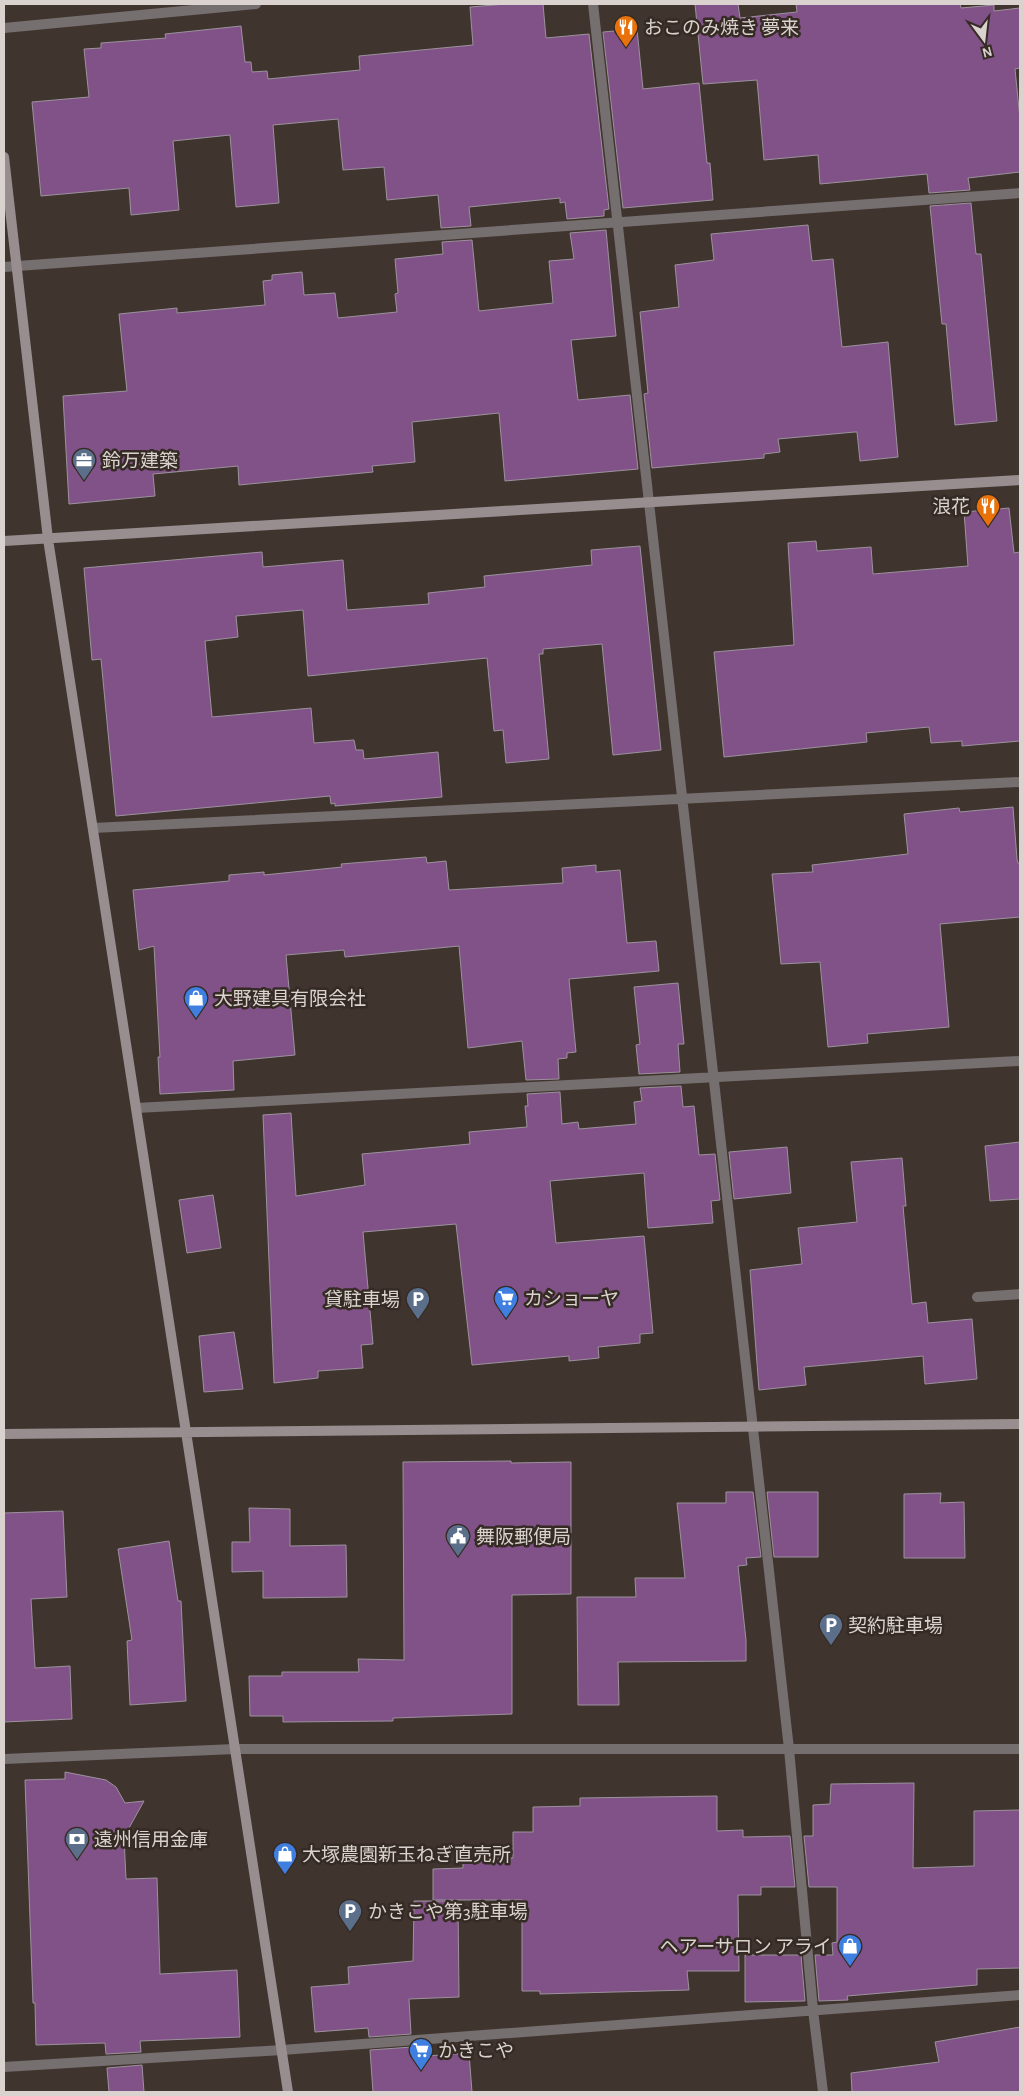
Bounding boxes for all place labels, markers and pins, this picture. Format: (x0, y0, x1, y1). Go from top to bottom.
restaurant icon: おこのみ焼き 夢来 (613, 14, 639, 48)
place label: おこのみ焼き 夢来 (644, 17, 799, 38)
office icon: 鈴万建築 (71, 447, 97, 481)
place label: 鈴万建築 (102, 451, 178, 471)
restaurant icon: 浪花 (975, 493, 1001, 527)
place label: 浪花 (932, 497, 970, 517)
shop icon: 大野建具有限会社 (183, 985, 209, 1019)
place label: 大野建具有限会社 (214, 988, 366, 1009)
supermarket icon: カショーヤ (493, 1285, 519, 1319)
parking icon: 貸駐車場 (405, 1286, 431, 1320)
place label: 貸駐車場 (324, 1289, 400, 1310)
place label: カショーヤ (524, 1289, 619, 1309)
public building icon: 舞阪郵便局 (445, 1523, 471, 1557)
place label: 舞阪郵便局 (476, 1526, 571, 1547)
parking icon: 契約駐車場 (818, 1612, 844, 1646)
place label: 契約駐車場 (848, 1615, 943, 1636)
bank icon: 遠州信用金庫 (64, 1826, 90, 1860)
place label: 遠州信用金庫 (94, 1829, 208, 1850)
shop icon: 大塚農園新玉ねぎ直売所 (272, 1841, 298, 1875)
place label: 大塚農園新玉ねぎ直売所 (302, 1844, 511, 1865)
parking icon: かきこや第3駐車場 (337, 1898, 363, 1932)
place label: かきこや第3駐車場 (368, 1901, 528, 1922)
shop icon: ヘアーサロン アライ (837, 1933, 863, 1967)
place label: ヘアーサロン アライ (659, 1938, 832, 1957)
supermarket icon: かきこや (408, 2037, 434, 2071)
place label: かきこや (438, 2041, 514, 2061)

